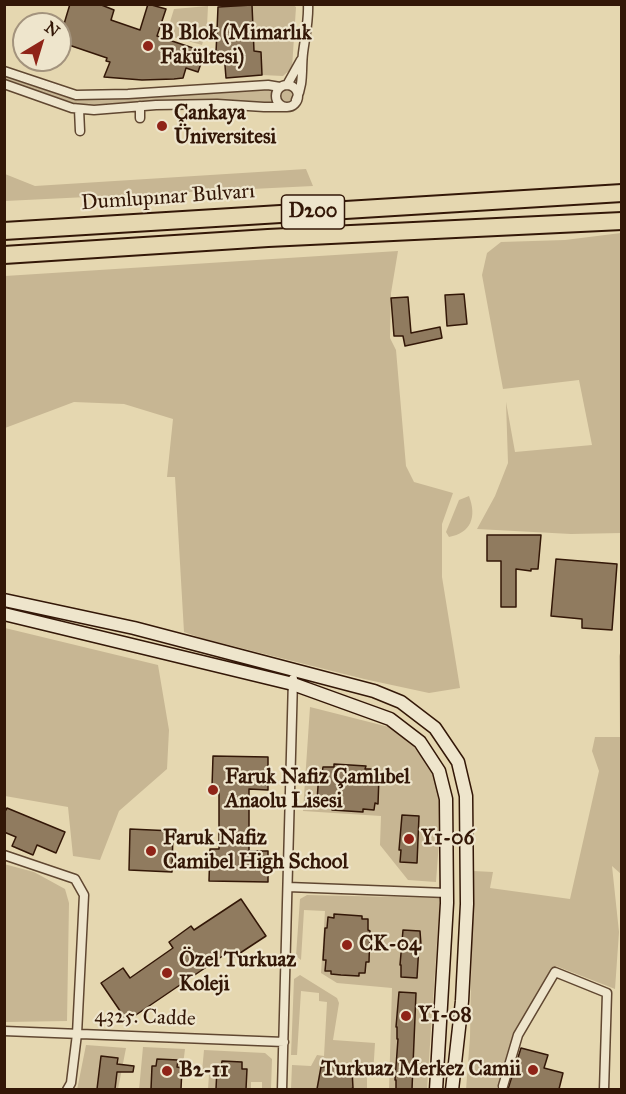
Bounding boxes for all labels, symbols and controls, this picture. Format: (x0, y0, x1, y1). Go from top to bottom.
north arrow (12, 12, 72, 72)
text: N (41, 17, 63, 41)
place label: B Blok (Mimarlık Fakültesi) (160, 21, 311, 71)
marker: B Blok (Mimarlık Fakültesi) (141, 39, 155, 53)
place label: Çankaya Üniversitesi (174, 101, 276, 151)
marker: Çankaya Üniversitesi (155, 119, 169, 133)
street label: Dumlupınar Bulvarı (80, 179, 256, 217)
road number: D200 (282, 195, 344, 229)
place label: Faruk Nafiz Çamlıbel Anaolu Lisesi (225, 765, 410, 815)
marker: Faruk Nafiz Çamlıbel Anaolu Lisesi (206, 783, 220, 797)
place label: Faruk Nafiz Camibel High School (163, 826, 348, 876)
place label: Y1-06 (421, 826, 474, 852)
marker: Y1-06 (402, 832, 416, 846)
marker: Faruk Nafiz Camibel High School (144, 844, 158, 858)
place label: CK-04 (359, 932, 421, 958)
marker: CK-04 (340, 938, 354, 952)
place label: Özel Turkuaz Koleji (179, 948, 296, 998)
marker: Özel Turkuaz Koleji (160, 966, 174, 980)
place label: Y1-08 (418, 1003, 472, 1029)
street label: 4325. Cadde (94, 1004, 196, 1032)
marker: Y1-08 (399, 1009, 413, 1023)
place label: Turkuaz Merkez Camii (321, 1057, 521, 1083)
place label: B2-11 (179, 1058, 228, 1084)
marker: Turkuaz Merkez Camii (526, 1063, 540, 1077)
marker: B2-11 (160, 1064, 174, 1078)

